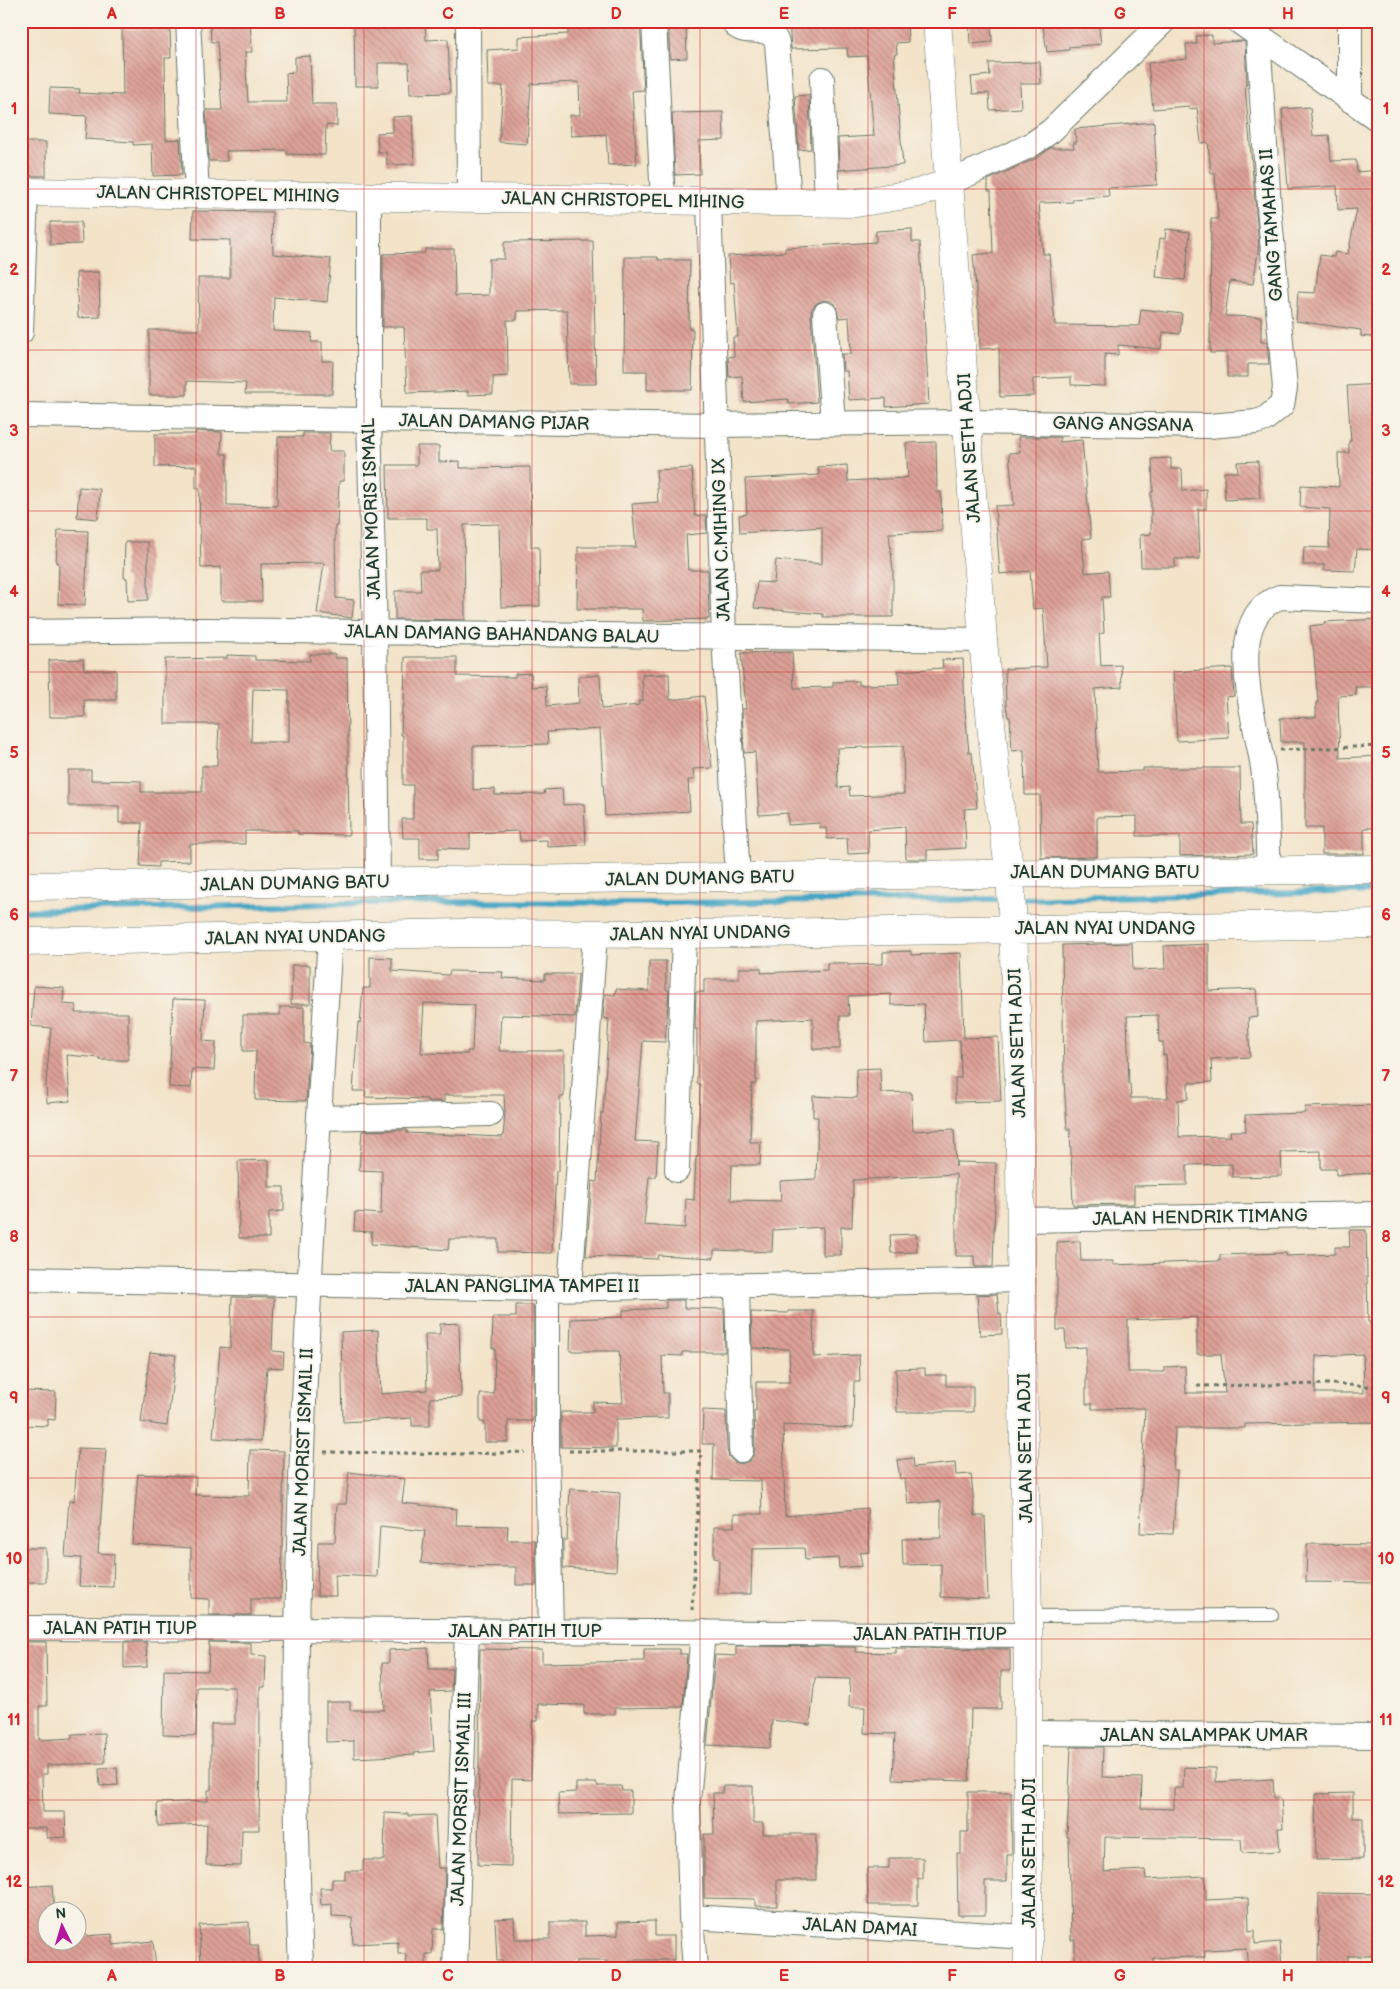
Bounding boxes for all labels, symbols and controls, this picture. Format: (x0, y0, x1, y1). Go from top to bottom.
text: A (106, 5, 117, 24)
text: B (274, 5, 286, 24)
text: C (442, 5, 454, 24)
text: D (610, 5, 622, 24)
text: E (779, 5, 789, 24)
text: F (947, 5, 957, 24)
text: G (1114, 5, 1126, 24)
text: H (1282, 5, 1294, 24)
text: 1 (11, 100, 17, 119)
text: 1 (1383, 100, 1389, 119)
street label: GANG TAMAHAS II (1256, 148, 1287, 302)
street label: JALAN CHRISTOPEL MIHING (96, 182, 340, 207)
street label: JALAN CHRISTOPEL MIHING (501, 188, 745, 213)
text: 2 (9, 261, 19, 280)
text: 2 (1381, 261, 1391, 280)
street label: JALAN SETH ADJI (954, 372, 985, 524)
street label: JALAN DAMANG PIJAR (398, 410, 590, 435)
street label: GANG ANGSANA (1053, 413, 1193, 436)
street label: JALAN MORIS ISMAIL (358, 417, 385, 600)
text: 3 (9, 422, 19, 441)
text: 3 (1381, 422, 1391, 441)
street label: JALAN C.MIHING IX (708, 457, 735, 622)
text: 4 (9, 583, 19, 602)
text: 4 (1381, 583, 1391, 602)
street label: JALAN DAMANG BAHANDANG BALAU (344, 621, 660, 648)
text: 5 (9, 744, 19, 763)
text: 5 (1381, 744, 1391, 763)
street label: JALAN DUMANG BATU (1010, 862, 1200, 883)
street label: JALAN DUMANG BATU (605, 866, 795, 891)
street label: JALAN DUMANG BATU (200, 871, 390, 896)
text: 6 (9, 906, 19, 925)
text: 6 (1381, 906, 1391, 925)
street label: JALAN NYAI UNDANG (1015, 918, 1195, 939)
street label: JALAN NYAI UNDANG (610, 921, 791, 946)
street label: JALAN NYAI UNDANG (205, 925, 386, 950)
street label: JALAN SETH ADJI (1004, 968, 1031, 1118)
text: 7 (10, 1067, 19, 1086)
text: 7 (1382, 1067, 1391, 1086)
street label: JALAN HENDRIK TIMANG (1092, 1205, 1308, 1230)
text: 8 (9, 1228, 19, 1247)
text: 8 (1381, 1228, 1391, 1247)
street label: JALAN PANGLIMA TAMPEI II (405, 1276, 639, 1297)
street label: JALAN MORIST ISMAIL II (289, 1348, 318, 1556)
street label: JALAN SETH ADJI (1014, 1373, 1037, 1523)
text: 9 (9, 1389, 19, 1408)
text: 9 (1381, 1389, 1391, 1408)
text: 10 (6, 1550, 22, 1569)
text: 10 (1378, 1550, 1394, 1569)
street label: JALAN PATIH TIUP (43, 1618, 197, 1639)
street label: JALAN PATIH TIUP (448, 1621, 602, 1642)
street label: JALAN PATIH TIUP (853, 1624, 1007, 1645)
street label: JALAN MORSIT ISMAIL III (447, 1692, 476, 1906)
text: 11 (7, 1711, 21, 1730)
text: 11 (1379, 1711, 1393, 1730)
street label: JALAN SALAMPAK UMAR (1100, 1725, 1308, 1746)
street label: JALAN SETH ADJI (1019, 1778, 1040, 1928)
text: 12 (6, 1873, 23, 1892)
text: 12 (1378, 1873, 1395, 1892)
north arrow (38, 1902, 88, 1952)
text: N (55, 1905, 67, 1922)
street label: JALAN DAMAI (802, 1914, 918, 1941)
text: A (106, 1967, 117, 1986)
text: B (274, 1967, 286, 1986)
text: C (442, 1967, 454, 1986)
text: D (610, 1967, 622, 1986)
text: E (779, 1967, 789, 1986)
text: F (947, 1967, 957, 1986)
text: G (1114, 1967, 1126, 1986)
text: H (1282, 1967, 1294, 1986)

